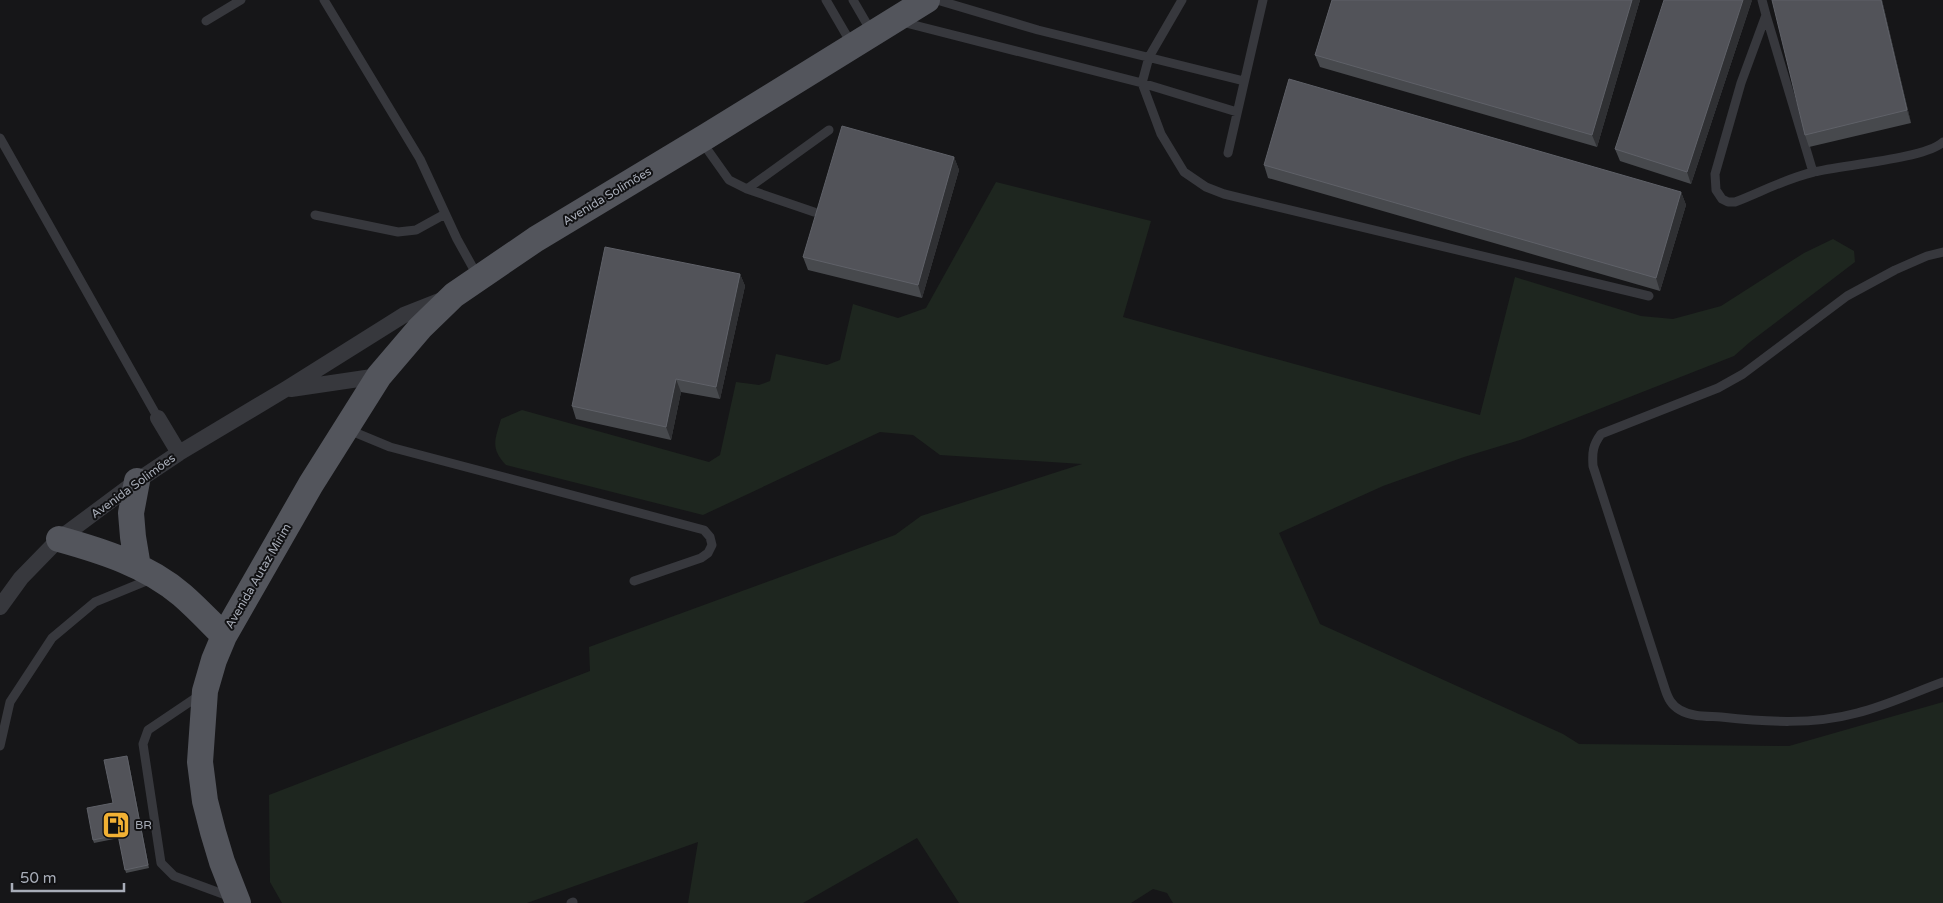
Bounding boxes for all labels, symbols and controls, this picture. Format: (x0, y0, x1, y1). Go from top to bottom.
street label: Avenida Solimões (560, 164, 654, 228)
street label: Avenida Solimões (88, 451, 178, 521)
street label: Avenida Autaz Mirim (222, 521, 294, 631)
fuel station icon: BR (101, 810, 131, 840)
place label: BR (135, 818, 152, 832)
scale bar (12, 860, 125, 892)
text: 50 m (20, 869, 57, 887)

